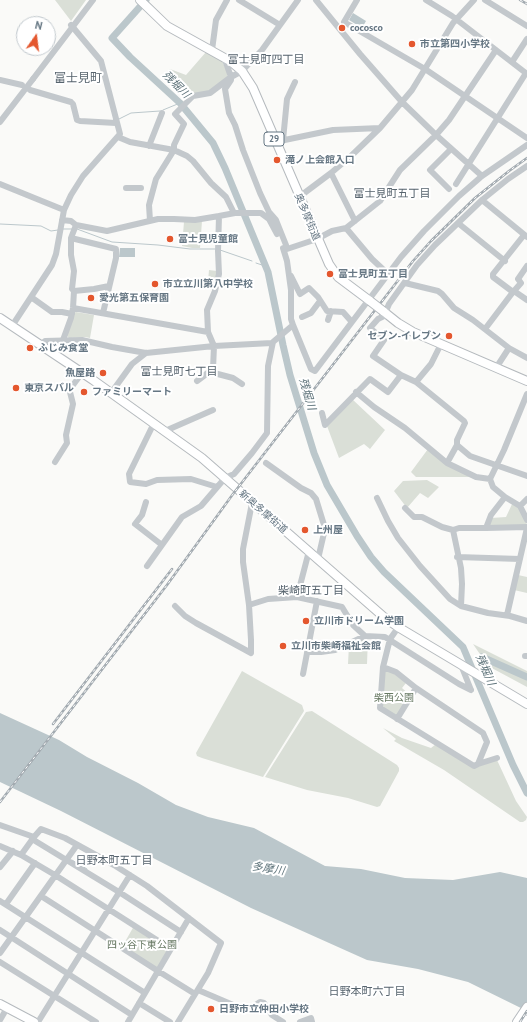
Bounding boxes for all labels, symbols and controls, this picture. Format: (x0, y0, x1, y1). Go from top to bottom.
north arrow (16, 16, 56, 56)
text: N (33, 18, 44, 33)
place label: cocosco (350, 22, 383, 34)
marker: cocosco (337, 23, 347, 33)
place label: 市立第四小学校 (420, 38, 490, 50)
marker: 市立第四小学校 (407, 39, 417, 49)
district label: 富士見町四丁目 (228, 53, 304, 67)
water label: 残堀川 (160, 69, 192, 101)
district label: 富士見町 (54, 72, 102, 86)
road number: 29 (264, 132, 284, 146)
place label: 滝ノ上会館入口 (285, 154, 355, 166)
marker: 滝ノ上会館入口 (272, 155, 282, 165)
district label: 富士見町五丁目 (354, 187, 430, 201)
street label: 奥多摩街道 (292, 192, 322, 242)
place label: 富士見児童館 (178, 233, 238, 245)
marker: 富士見児童館 (165, 234, 175, 244)
place label: 富士見町五丁目 (338, 268, 408, 280)
marker: 富士見町五丁目 (325, 269, 335, 279)
place label: 市立立川第八中学校 (163, 278, 253, 290)
marker: 市立立川第八中学校 (150, 279, 160, 289)
place label: 愛光第五保育園 (99, 292, 169, 304)
marker: 愛光第五保育園 (86, 293, 96, 303)
place label: セブン-イレブン (367, 330, 441, 342)
marker: セブン-イレブン (444, 331, 454, 341)
place label: ふじみ食堂 (38, 342, 88, 354)
marker: ふじみ食堂 (25, 343, 35, 353)
district label: 富士見町七丁目 (141, 365, 217, 379)
place label: 魚屋路 (65, 367, 95, 379)
marker: 魚屋路 (98, 368, 108, 378)
water label: 残堀川 (296, 376, 318, 412)
place label: 東京スバル (24, 382, 74, 394)
marker: 東京スバル (11, 383, 21, 393)
place label: ファミリーマート (92, 386, 172, 398)
marker: ファミリーマート (79, 387, 89, 397)
street label: 新奥多摩街道 (236, 488, 290, 536)
place label: 上州屋 (313, 524, 343, 536)
marker: 上州屋 (300, 525, 310, 535)
district label: 柴崎町五丁目 (278, 584, 344, 598)
place label: 立川市ドリーム学園 (314, 615, 404, 627)
marker: 立川市ドリーム学園 (301, 616, 311, 626)
place label: 立川市柴崎福祉会館 (291, 640, 381, 652)
marker: 立川市柴崎福祉会館 (278, 641, 288, 651)
water label: 残堀川 (472, 652, 498, 688)
park label: 柴西公園 (374, 692, 414, 704)
district label: 日野本町五丁目 (76, 854, 152, 868)
water label: 多摩川 (251, 860, 285, 878)
park label: 四ッ谷下東公園 (107, 939, 177, 951)
district label: 日野本町六丁目 (329, 985, 405, 999)
place label: 日野市立仲田小学校 (219, 1003, 309, 1015)
marker: 日野市立仲田小学校 (206, 1004, 216, 1014)

